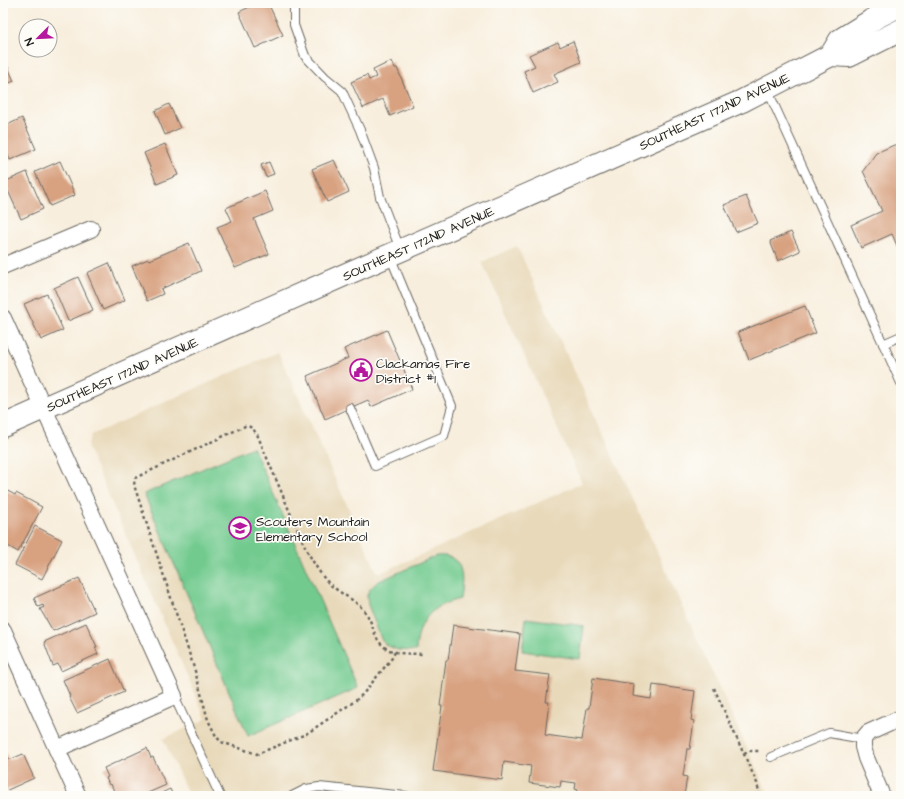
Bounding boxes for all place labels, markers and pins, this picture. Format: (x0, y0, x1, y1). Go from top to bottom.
place label: Clackamas Fire District #1 (376, 355, 470, 388)
public building icon: Clackamas Fire District #1 (348, 357, 374, 383)
place label: Scouters Mountain Elementary School (256, 513, 370, 547)
school or university icon: Scouters Mountain Elementary School (227, 515, 253, 541)

